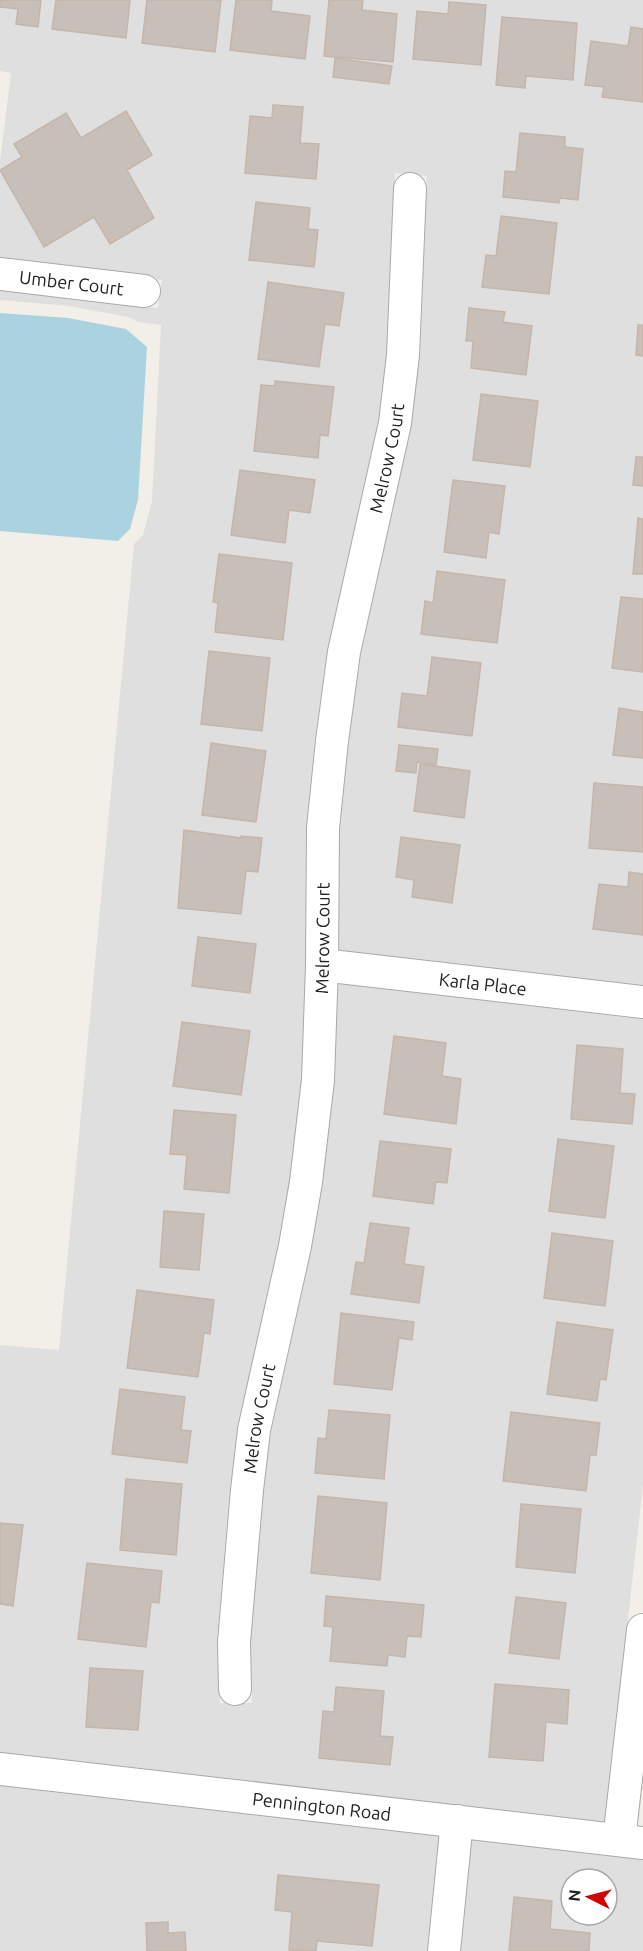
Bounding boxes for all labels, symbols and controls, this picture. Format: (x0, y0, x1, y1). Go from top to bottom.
street label: Umber Court (18, 266, 125, 299)
street label: Melrow Court (365, 402, 407, 515)
street label: Melrow Court (311, 882, 333, 994)
street label: Karla Place (438, 969, 528, 999)
street label: Melrow Court (239, 1362, 279, 1475)
street label: Pennington Road (251, 1788, 392, 1824)
north arrow (559, 1867, 619, 1927)
text: N (565, 1889, 584, 1902)

